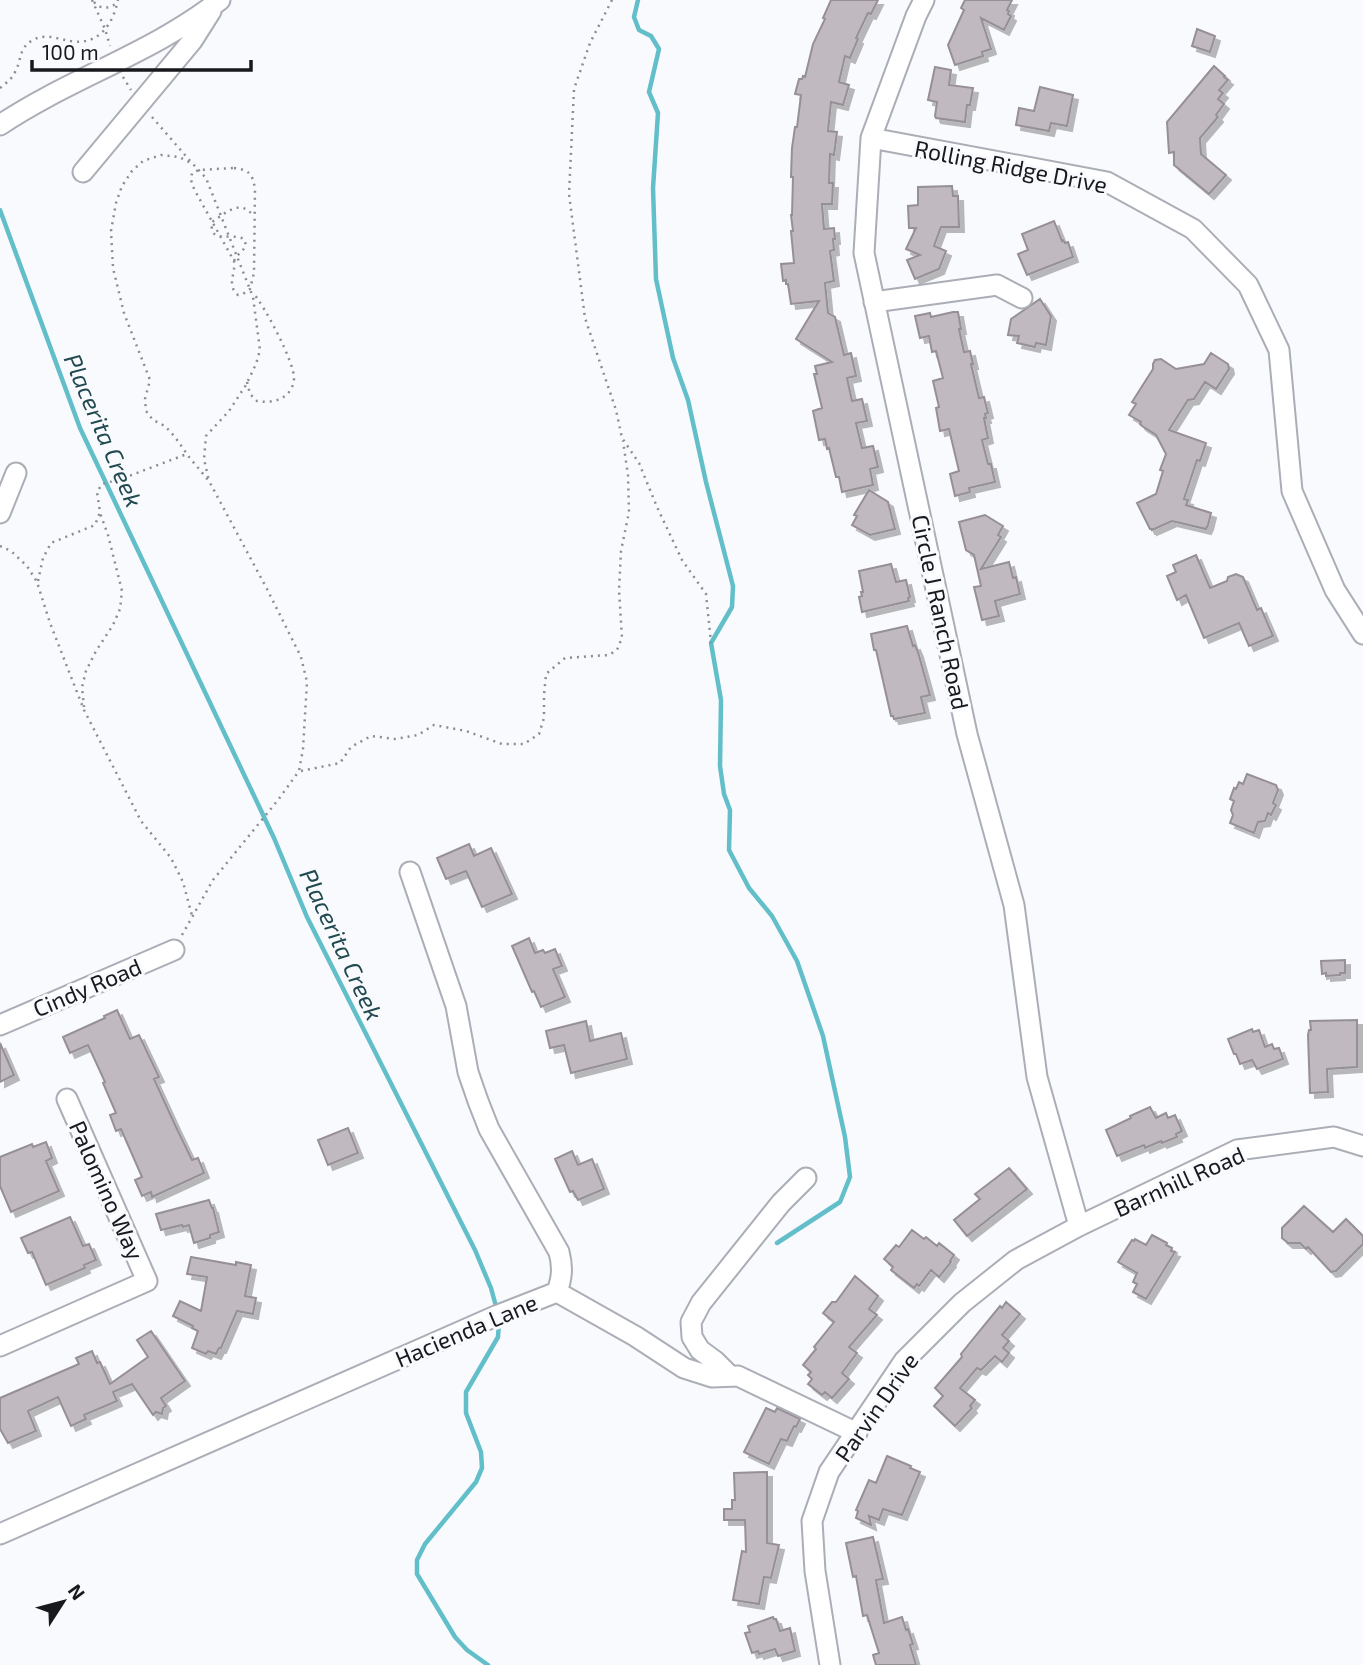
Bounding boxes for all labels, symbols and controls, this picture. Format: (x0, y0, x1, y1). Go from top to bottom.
scale bar (32, 28, 250, 72)
text: 100 m (42, 39, 99, 64)
street label: Rolling Ridge Drive (912, 134, 1110, 198)
water label: Placerita Creek (59, 349, 149, 511)
street label: Circle J Ranch Road (907, 512, 975, 712)
water label: Placerita Creek (294, 864, 390, 1024)
street label: Cindy Road (29, 952, 145, 1022)
street label: Palomino Way (64, 1116, 150, 1264)
street label: Barnhill Road (1109, 1140, 1249, 1222)
street label: Hacienda Lane (391, 1287, 541, 1373)
street label: Parvin Drive (828, 1347, 924, 1467)
north arrow (28, 1567, 98, 1637)
text: N (64, 1579, 90, 1604)

